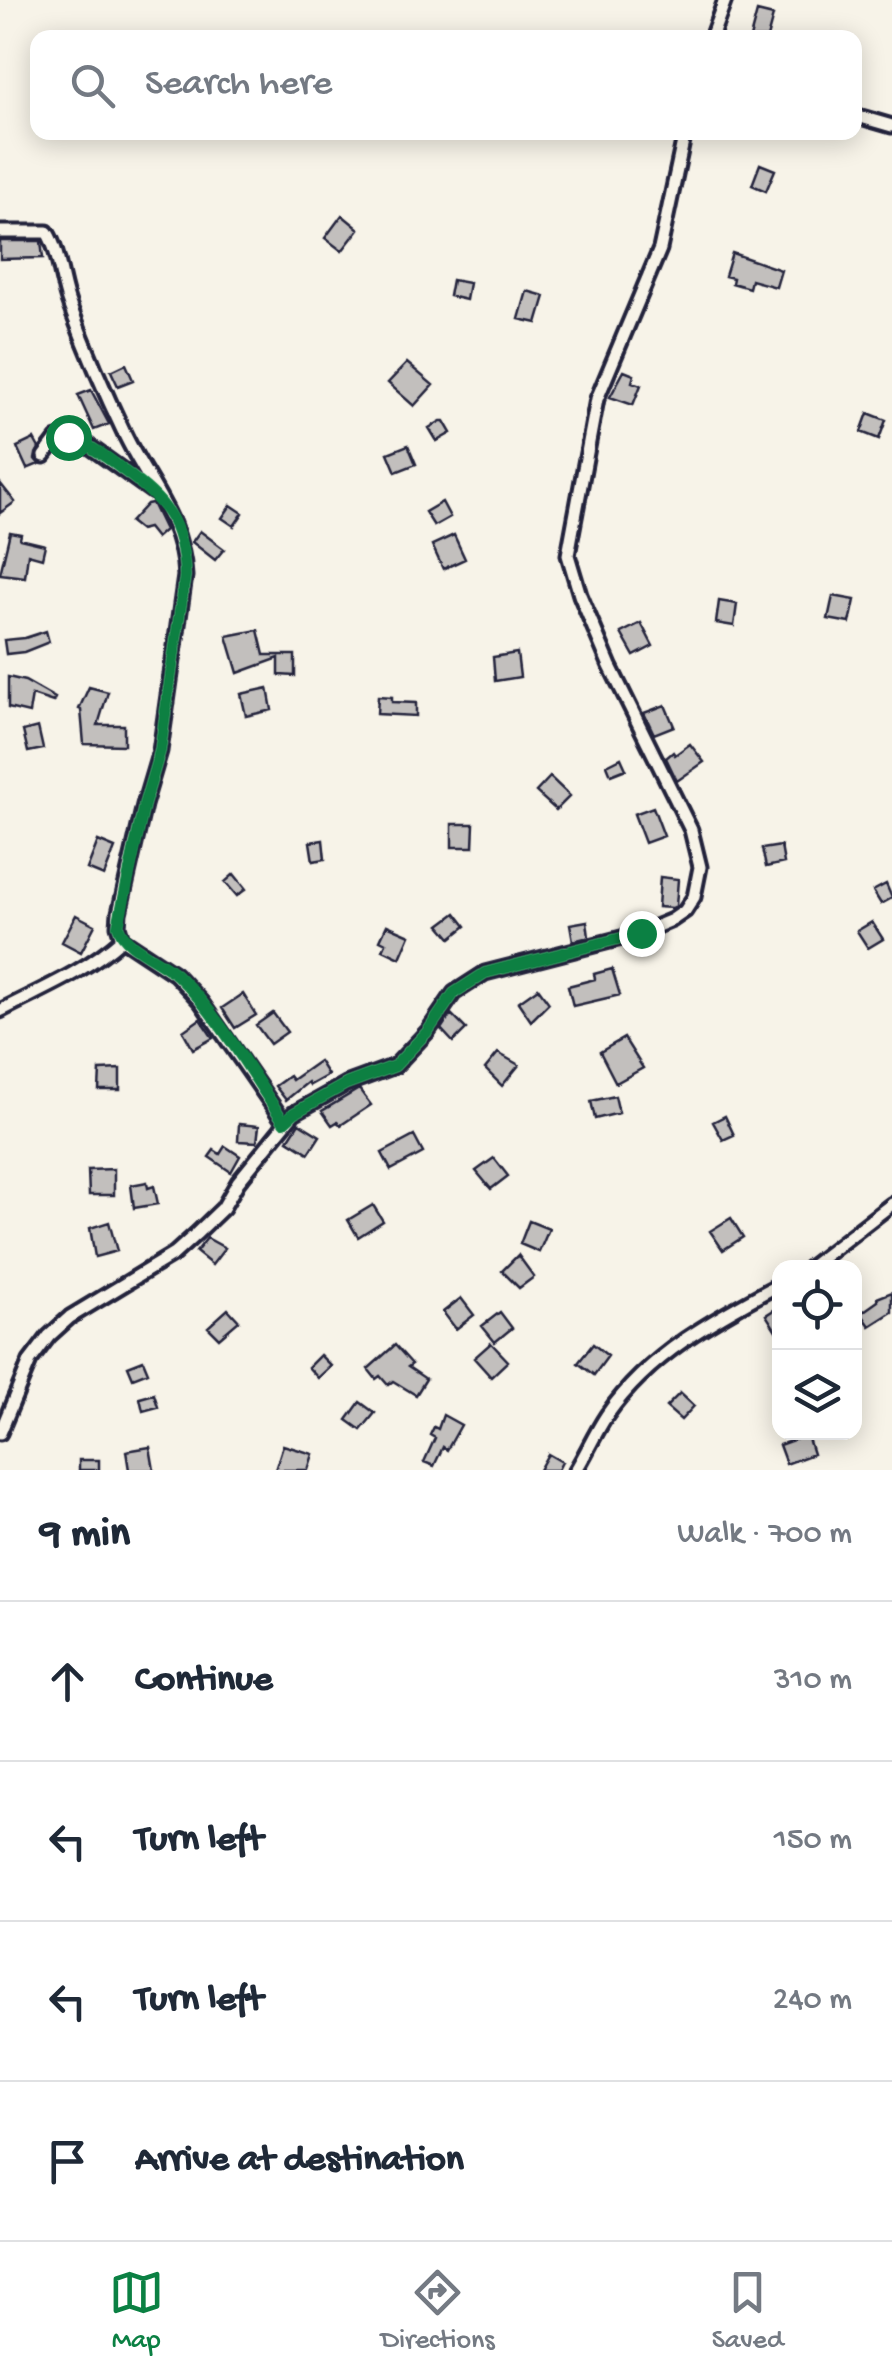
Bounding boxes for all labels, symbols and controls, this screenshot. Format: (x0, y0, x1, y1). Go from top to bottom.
search box (30, 30, 862, 140)
icon: search (65, 58, 120, 113)
text: Search here (145, 63, 332, 107)
route start (46, 415, 92, 461)
route end (619, 911, 665, 957)
map controls (772, 1260, 862, 1440)
button: locate (772, 1260, 862, 1350)
button: layers (772, 1350, 862, 1440)
text: 9 min (40, 1511, 130, 1560)
text: Walk · 700 m (677, 1516, 852, 1554)
icon: ahead (40, 1654, 95, 1709)
text: Continue (135, 1659, 273, 1703)
text: 310 m (774, 1662, 852, 1700)
icon: left (40, 1814, 95, 1869)
text: Turn left (135, 1819, 263, 1863)
text: 150 m (774, 1822, 852, 1860)
icon: left (40, 1974, 95, 2029)
text: Turn left (135, 1979, 263, 2023)
text: 240 m (773, 1982, 852, 2020)
icon: arrive (40, 2134, 95, 2189)
text: Arrive at destination (135, 2139, 464, 2183)
tab: Map (109, 2265, 164, 2358)
tab: Directions (381, 2265, 495, 2358)
tab: Saved (712, 2265, 783, 2358)

